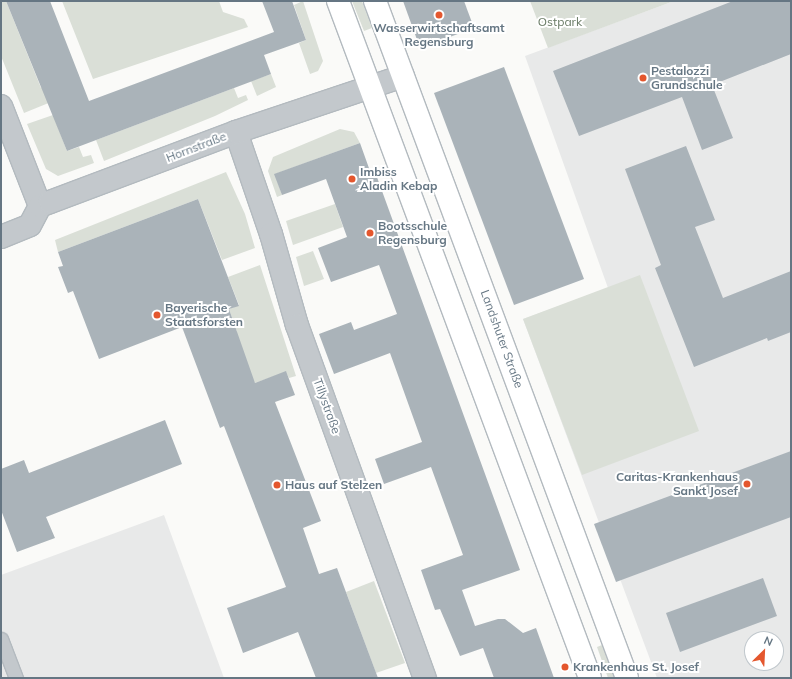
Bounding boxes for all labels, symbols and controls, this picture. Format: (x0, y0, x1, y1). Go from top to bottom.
marker: Wasserwirtschaftsamt Regensburg (434, 10, 444, 20)
park label: Ostpark (538, 15, 582, 29)
place label: Wasserwirtschaftsamt Regensburg (373, 21, 505, 49)
place label: Pestalozzi Grundschule (651, 64, 723, 92)
marker: Pestalozzi Grundschule (638, 73, 648, 83)
street label: Hornstraße (164, 129, 228, 165)
place label: Imbiss Aladin Kebap (360, 165, 437, 193)
marker: Imbiss Aladin Kebap (347, 174, 357, 184)
place label: Bootsschule Regensburg (378, 219, 447, 247)
marker: Bootsschule Regensburg (365, 228, 375, 238)
street label: Landshuter Straße (478, 288, 526, 390)
place label: Bayerische Staatsforsten (165, 301, 243, 329)
marker: Bayerische Staatsforsten (152, 310, 162, 320)
street label: Tillystraße (310, 376, 344, 436)
place label: Caritas-Krankenhaus Sankt Josef (616, 470, 738, 498)
place label: Haus auf Stelzen (285, 478, 382, 492)
marker: Caritas-Krankenhaus Sankt Josef (741, 478, 753, 490)
marker: Haus auf Stelzen (272, 480, 282, 490)
north arrow (744, 631, 784, 671)
text: N (762, 633, 775, 649)
place label: Krankenhaus St. Josef (573, 660, 699, 674)
marker: Krankenhaus St. Josef (560, 662, 570, 672)

